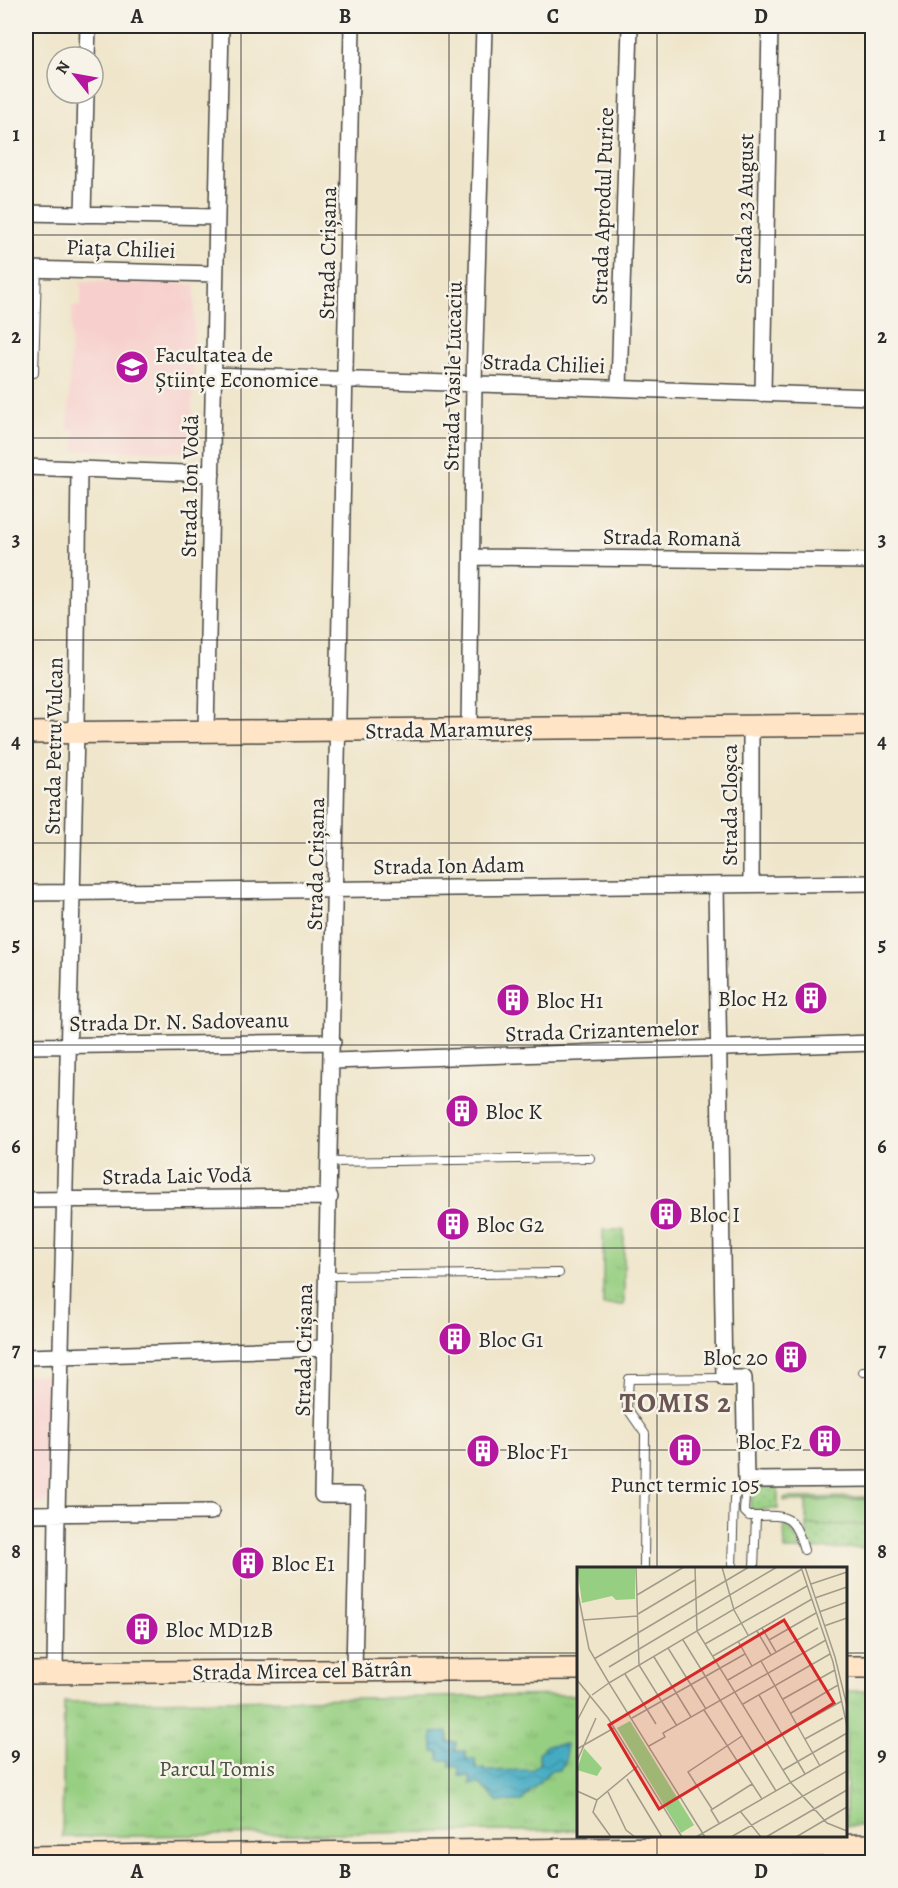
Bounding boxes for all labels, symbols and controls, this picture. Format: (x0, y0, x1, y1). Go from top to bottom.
text: A (130, 3, 144, 30)
text: B (339, 3, 351, 30)
text: C (547, 3, 559, 30)
text: D (754, 3, 768, 30)
north arrow (45, 45, 105, 105)
text: N (51, 57, 76, 78)
street label: Strada Aprodul Purice (585, 107, 621, 305)
text: 1 (12, 121, 20, 148)
text: 1 (878, 121, 886, 148)
street label: Strada 23 August (729, 133, 761, 285)
street label: Strada Crișana (312, 185, 344, 320)
street label: Piața Chiliei (66, 232, 176, 266)
street label: Strada Vasile Lucaciu (436, 281, 470, 471)
text: 2 (11, 323, 21, 350)
text: 2 (877, 323, 887, 350)
place label: Facultatea de Științe Economice (155, 340, 319, 395)
street label: Strada Chiliei (482, 347, 606, 381)
school or university icon: Facultatea de Științe Economice (114, 349, 150, 385)
street label: Strada Ion Vodă (174, 413, 206, 558)
street label: Strada Romană (603, 522, 742, 554)
text: 3 (12, 526, 20, 553)
text: 3 (878, 526, 886, 553)
street label: Strada Petru Vulcan (37, 657, 71, 835)
street label: Strada Maramureș (365, 714, 533, 746)
text: 4 (11, 728, 21, 755)
text: 4 (877, 728, 887, 755)
street label: Strada Cloșca (715, 743, 745, 866)
street label: Strada Crișana (300, 796, 332, 931)
street label: Strada Ion Adam (373, 850, 525, 882)
text: 5 (12, 931, 20, 958)
text: 5 (878, 931, 886, 958)
building icon: Bloc H2 (793, 980, 829, 1016)
building icon: Bloc H1 (495, 982, 531, 1018)
place label: Bloc H2 (718, 984, 788, 1014)
place label: Bloc H1 (536, 986, 603, 1016)
street label: Strada Dr. N. Sadoveanu (69, 1005, 289, 1039)
street label: Strada Crizantemelor (504, 1013, 700, 1049)
building icon: Bloc K (444, 1093, 480, 1129)
place label: Bloc K (485, 1097, 542, 1127)
text: 6 (11, 1133, 21, 1160)
text: 6 (877, 1133, 887, 1160)
street label: Strada Laic Vodă (102, 1160, 253, 1192)
building icon: Bloc I (648, 1196, 684, 1232)
place label: Bloc I (689, 1200, 740, 1230)
building icon: Bloc G2 (435, 1206, 471, 1242)
place label: Bloc G2 (476, 1210, 544, 1240)
street label: Strada Crișana (288, 1282, 320, 1417)
building icon: Bloc G1 (437, 1321, 473, 1357)
place label: Bloc G1 (478, 1325, 543, 1355)
text: 7 (12, 1336, 21, 1363)
text: 7 (878, 1336, 887, 1363)
building icon: Bloc 20 (773, 1339, 809, 1375)
place label: Bloc 20 (703, 1343, 768, 1373)
district label: TOMIS 2 (620, 1384, 732, 1422)
building icon: Bloc F2 (807, 1423, 843, 1459)
place label: Bloc F2 (737, 1427, 802, 1457)
building icon: Punct termic 105 (667, 1432, 703, 1468)
building icon: Bloc F1 (465, 1433, 501, 1469)
place label: Bloc F1 (506, 1437, 568, 1467)
place label: Punct termic 105 (610, 1470, 760, 1500)
text: 8 (11, 1538, 21, 1565)
text: 8 (877, 1538, 887, 1565)
building icon: Bloc E1 (230, 1545, 266, 1581)
place label: Bloc E1 (271, 1549, 335, 1579)
inset map (577, 1567, 847, 1837)
building icon: Bloc MD12B (124, 1611, 160, 1647)
place label: Bloc MD12B (165, 1615, 273, 1645)
street label: Strada Mircea cel Bătrân (192, 1654, 412, 1688)
text: 9 (11, 1741, 21, 1768)
text: 9 (877, 1741, 887, 1768)
park label: Parcul Tomis (159, 1754, 275, 1784)
text: A (130, 1858, 144, 1885)
text: B (339, 1858, 351, 1885)
text: C (547, 1858, 559, 1885)
text: D (754, 1858, 768, 1885)

